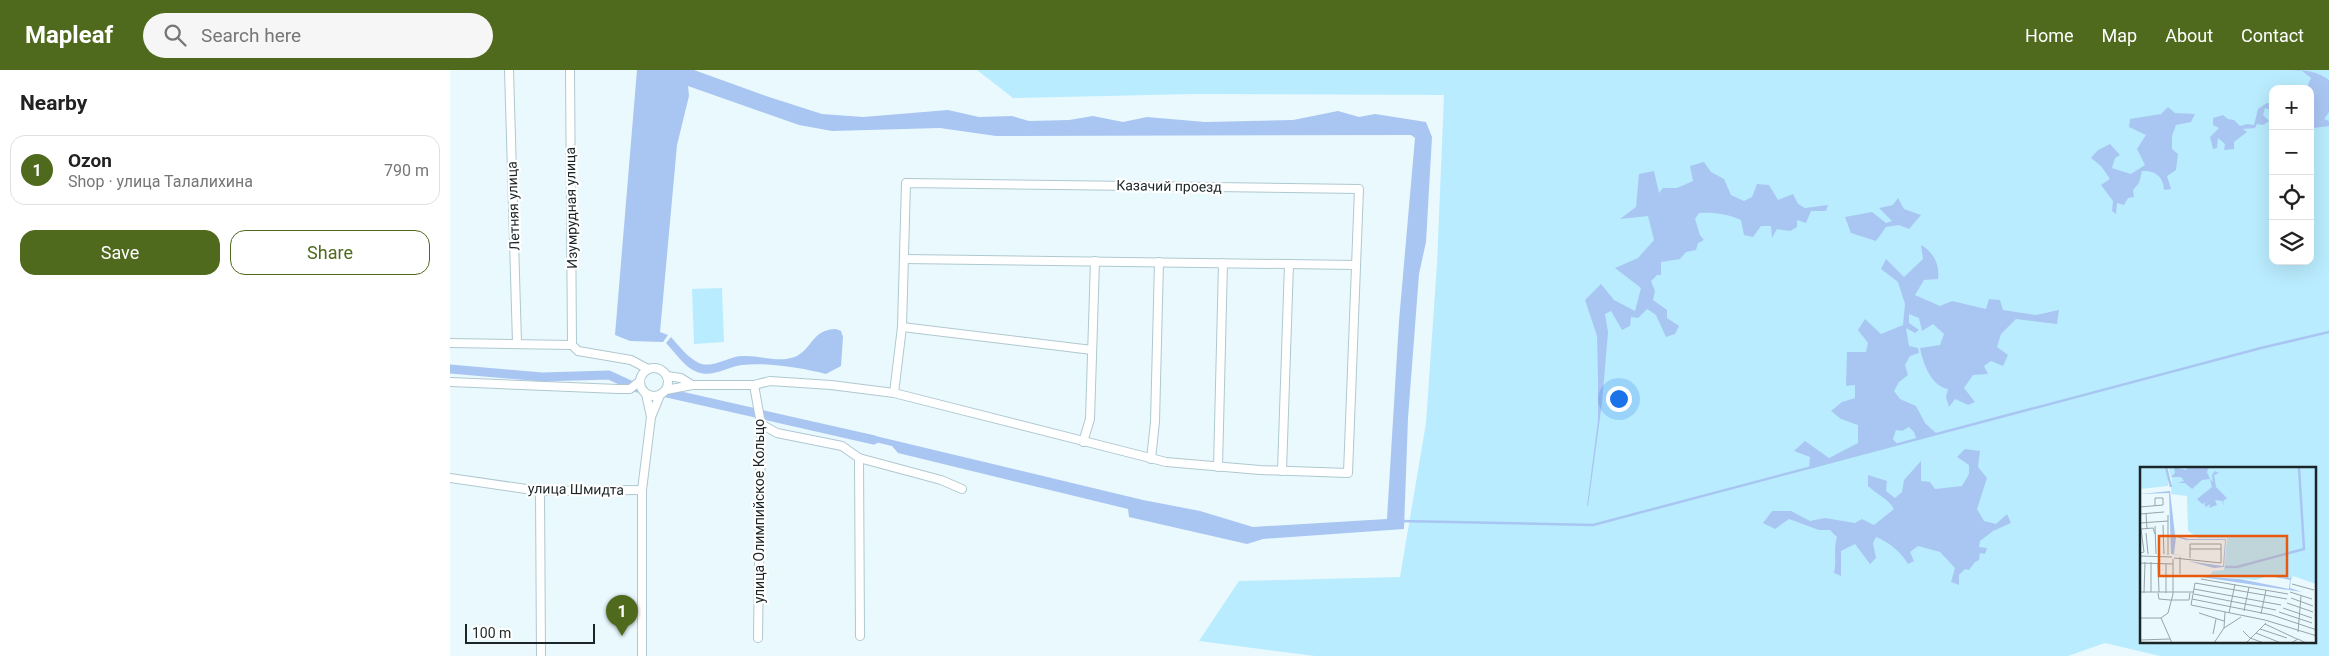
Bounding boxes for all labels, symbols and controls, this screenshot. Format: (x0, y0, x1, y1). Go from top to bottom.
search box (143, 13, 493, 58)
text: Mapleaf (25, 21, 113, 49)
icon: search (161, 21, 189, 49)
text: Search here (201, 24, 301, 47)
text: Home (2025, 25, 2074, 46)
text: Map (2102, 25, 2137, 46)
text: About (2165, 25, 2213, 46)
text: Contact (2241, 25, 2304, 46)
map controls (2269, 85, 2314, 265)
button: + (2269, 85, 2314, 130)
text: Nearby (20, 91, 87, 115)
button: − (2269, 130, 2314, 175)
street label: Изумрудная улица (562, 147, 580, 269)
text: Ozon (68, 149, 112, 172)
text: 1 (32, 161, 42, 180)
text: 790 m (384, 161, 429, 180)
street label: Летняя улица (503, 161, 523, 251)
text: Shop · улица Талалихина (68, 172, 253, 191)
button: locate (2269, 175, 2314, 220)
street label: Казачий проезд (1116, 177, 1222, 195)
button: layers (2269, 220, 2314, 265)
button: Save (20, 230, 220, 275)
button: Share (230, 230, 430, 275)
your location (1606, 386, 1632, 412)
street label: улица Олимпийское Кольцо (751, 419, 767, 603)
inset map (2140, 467, 2316, 644)
street label: улица Шмидта (528, 480, 624, 498)
pin: 1 (606, 595, 638, 636)
scale bar (465, 621, 595, 644)
text: 100 m (472, 625, 511, 641)

